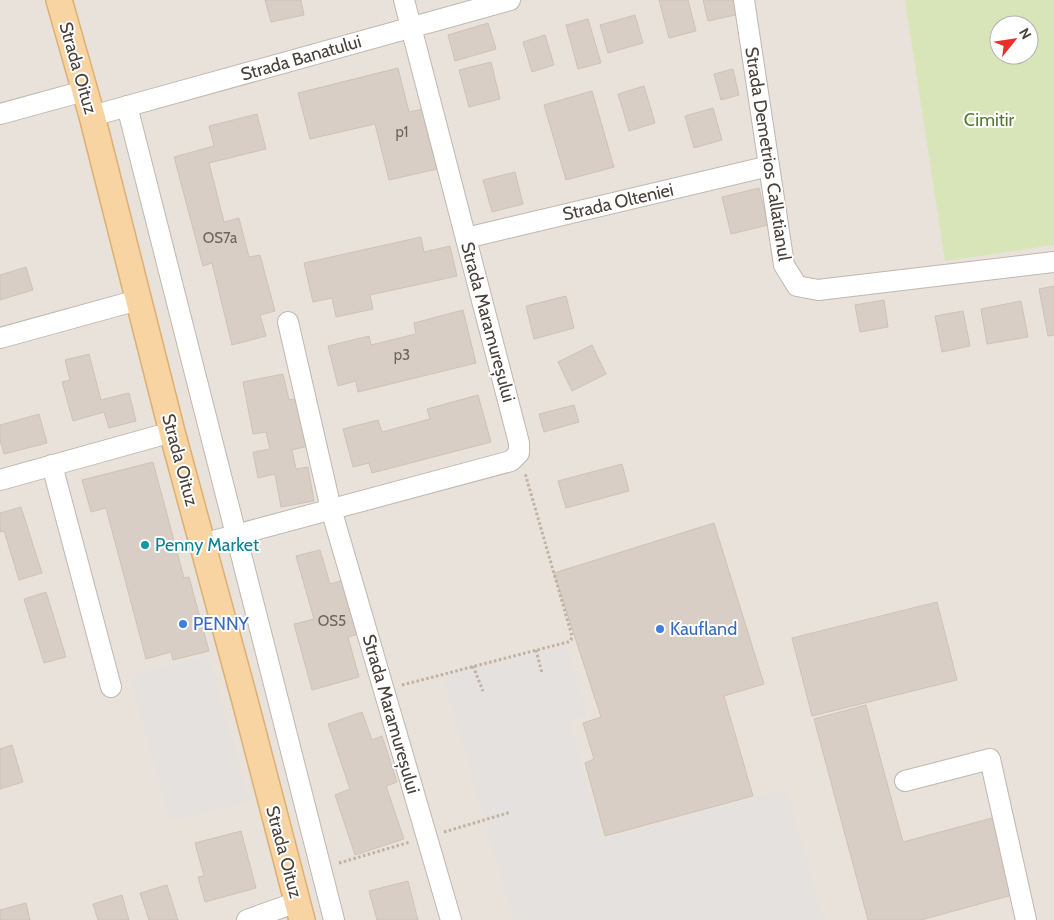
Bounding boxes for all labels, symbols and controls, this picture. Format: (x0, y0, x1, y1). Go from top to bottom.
north arrow (989, 15, 1039, 65)
street label: Strada Oituz (54, 19, 102, 117)
text: N (1015, 25, 1036, 42)
street label: Strada Banatului (238, 30, 364, 86)
street label: Strada Demetrios Callatianul (740, 45, 796, 263)
park label: Cimitir (964, 109, 1015, 131)
house number: p1 (396, 123, 408, 141)
street label: Strada Olteniei (560, 179, 676, 225)
house number: OS7a (203, 229, 238, 247)
street label: Strada Maramureșului (455, 240, 520, 405)
house number: p3 (394, 346, 410, 364)
street label: Strada Oituz (157, 411, 203, 509)
place label: Penny Market (155, 534, 259, 556)
marker: Penny Market (139, 539, 151, 551)
house number: OS5 (318, 612, 346, 630)
place label: PENNY (193, 613, 250, 635)
marker: PENNY (177, 618, 189, 630)
place label: Kaufland (670, 618, 737, 640)
marker: Kaufland (654, 623, 666, 635)
street label: Strada Maramureșului (357, 632, 424, 797)
street label: Strada Oituz (261, 803, 307, 901)

